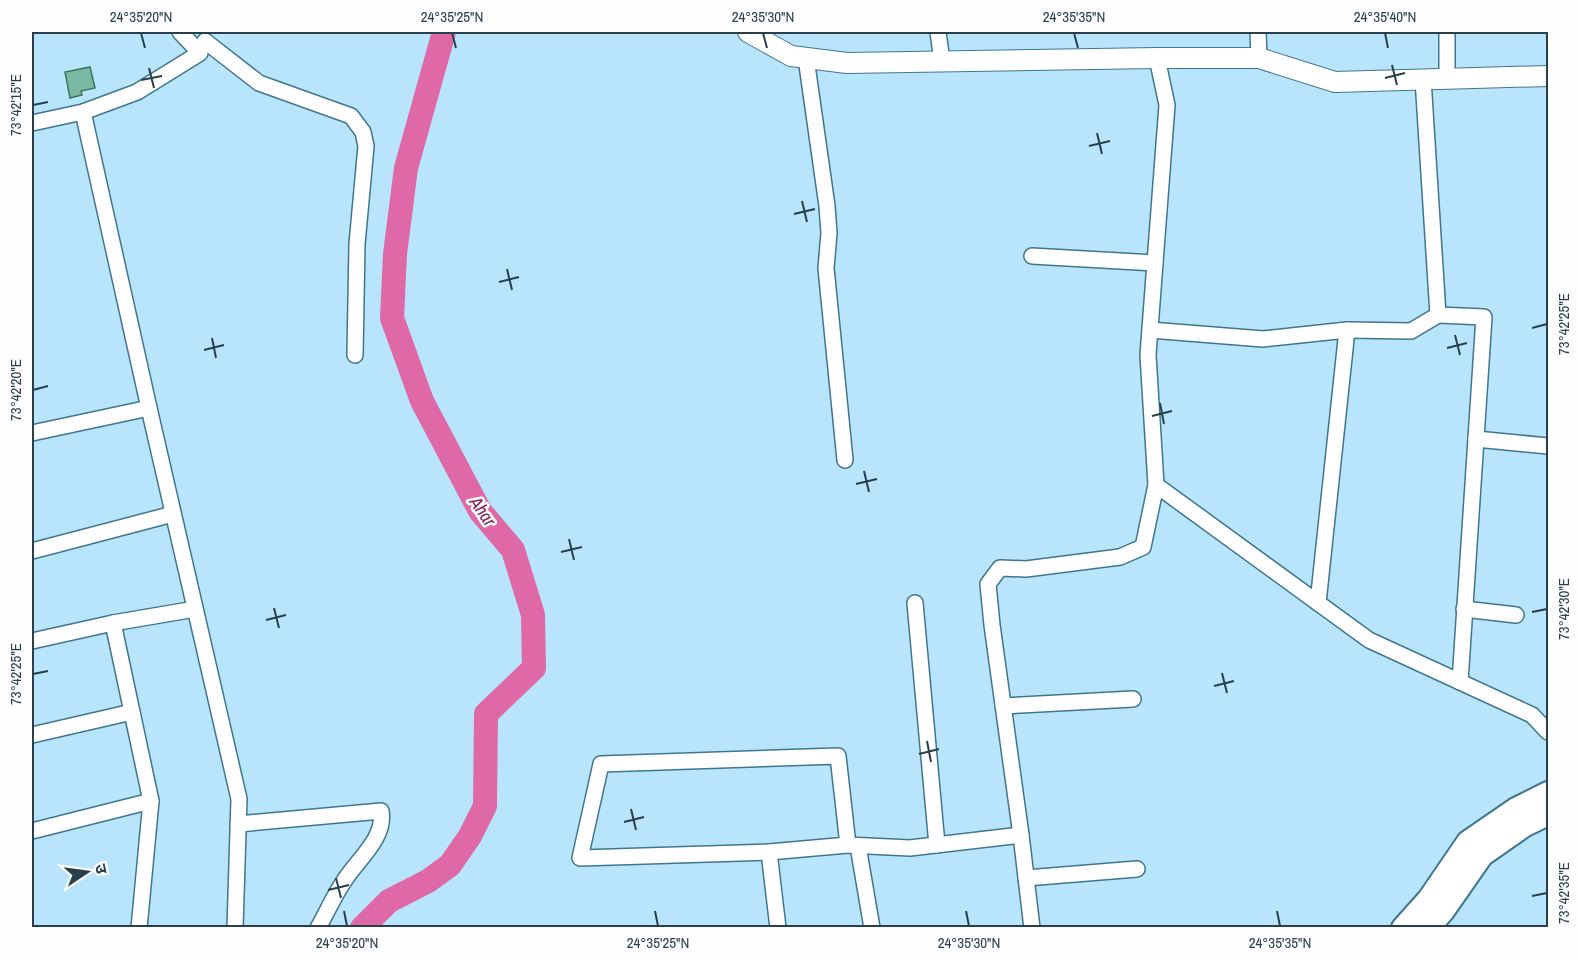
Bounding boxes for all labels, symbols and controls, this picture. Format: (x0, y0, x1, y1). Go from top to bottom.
text: 24°35'20"N (110, 6, 172, 27)
text: 24°35'25"N (421, 6, 483, 27)
text: 24°35'30"N (732, 6, 794, 27)
text: 24°35'35"N (1043, 6, 1105, 27)
text: 24°35'40"N (1354, 6, 1416, 27)
text: 73°42'15"E (5, 74, 26, 136)
text: 73°42'25"E (1553, 293, 1574, 355)
text: 73°42'20"E (5, 359, 26, 421)
water label: Ahar (463, 490, 503, 532)
text: 73°42'30"E (1553, 578, 1574, 640)
text: 73°42'25"E (5, 643, 26, 705)
north arrow (57, 842, 117, 902)
text: उ (90, 862, 114, 876)
text: 73°42'35"E (1553, 862, 1574, 924)
text: 24°35'20"N (316, 932, 378, 953)
text: 24°35'25"N (627, 932, 689, 953)
text: 24°35'30"N (938, 932, 1000, 953)
text: 24°35'35"N (1249, 932, 1311, 953)

